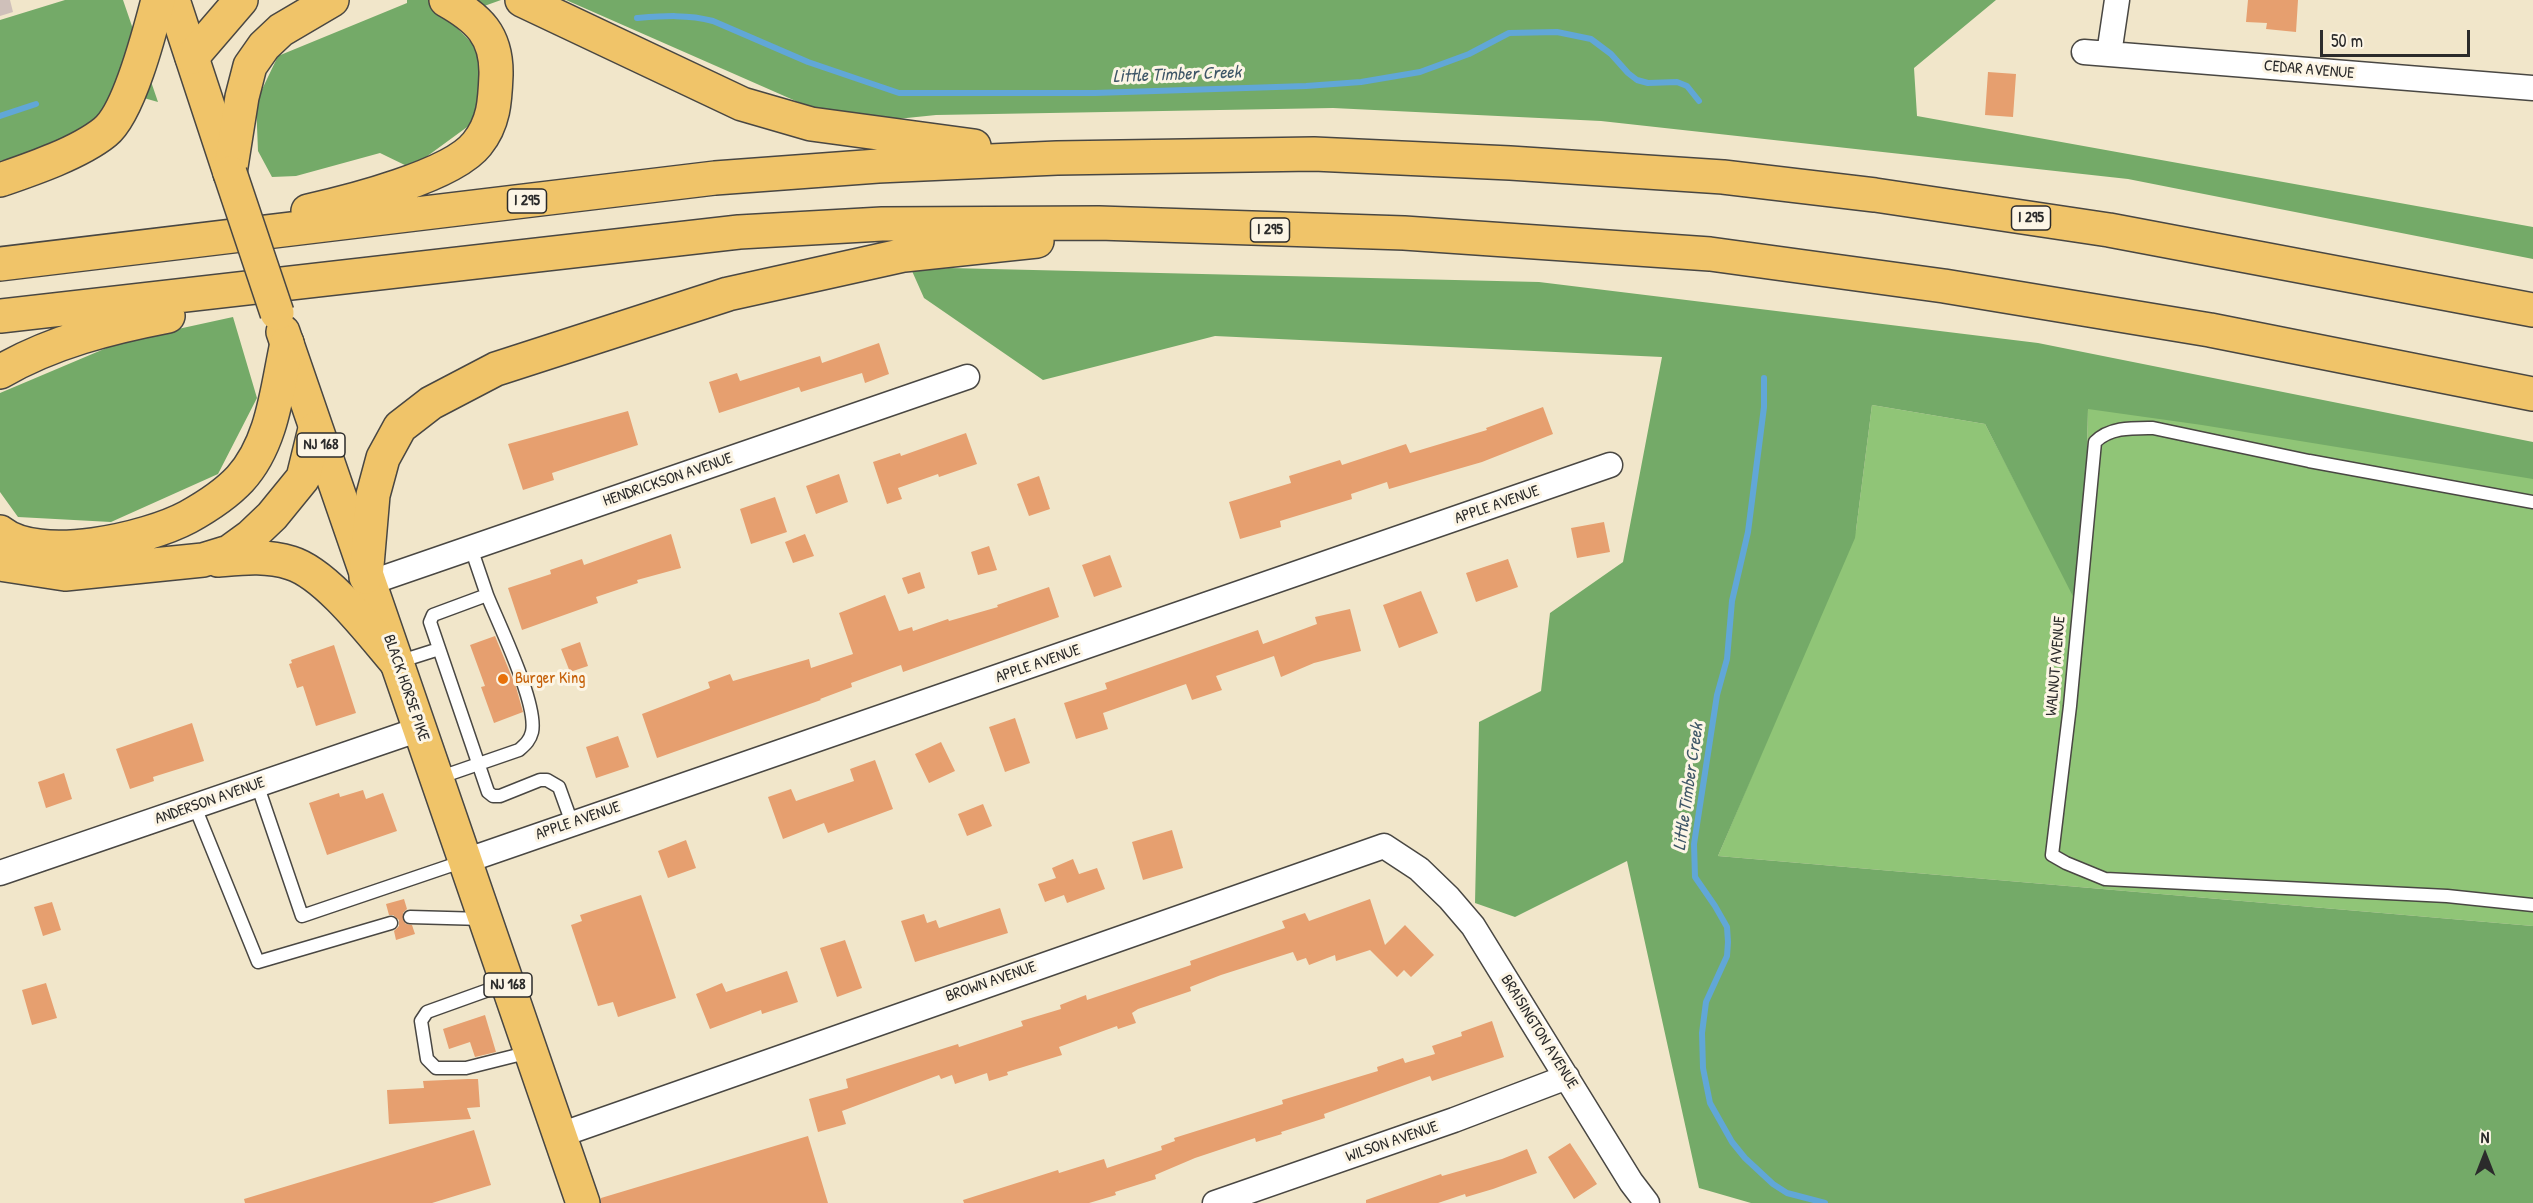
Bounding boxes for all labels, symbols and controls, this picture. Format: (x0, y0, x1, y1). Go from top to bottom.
scale bar (2323, 18, 2473, 56)
text: 50 m (2331, 28, 2363, 53)
street label: CEDAR AVENUE (2263, 56, 2355, 84)
water label: Little Timber Creek (1113, 62, 1241, 88)
road number: I 295 (508, 189, 546, 213)
road number: I 295 (2012, 206, 2050, 230)
road number: I 295 (1250, 218, 1290, 242)
road number: NJ 168 (297, 433, 345, 457)
street label: HENDRICKSON AVENUE (601, 449, 735, 511)
street label: APPLE AVENUE (1452, 482, 1542, 528)
street label: WALNUT AVENUE (2042, 615, 2070, 717)
street label: BLACK HORSE PIKE (379, 632, 433, 744)
street label: APPLE AVENUE (993, 641, 1083, 687)
place label: Burger King (515, 669, 585, 689)
marker: Burger King (496, 672, 510, 686)
water label: Little Timber Creek (1669, 722, 1709, 852)
street label: ANDERSON AVENUE (153, 773, 267, 829)
street label: APPLE AVENUE (533, 798, 623, 844)
street label: BROWN AVENUE (943, 958, 1039, 1006)
street label: BRAISINGTON AVENUE (1496, 971, 1582, 1093)
road number: NJ 168 (484, 973, 532, 997)
street label: WILSON AVENUE (1343, 1117, 1441, 1167)
north arrow (2455, 1125, 2515, 1185)
text: N (2481, 1126, 2489, 1148)

